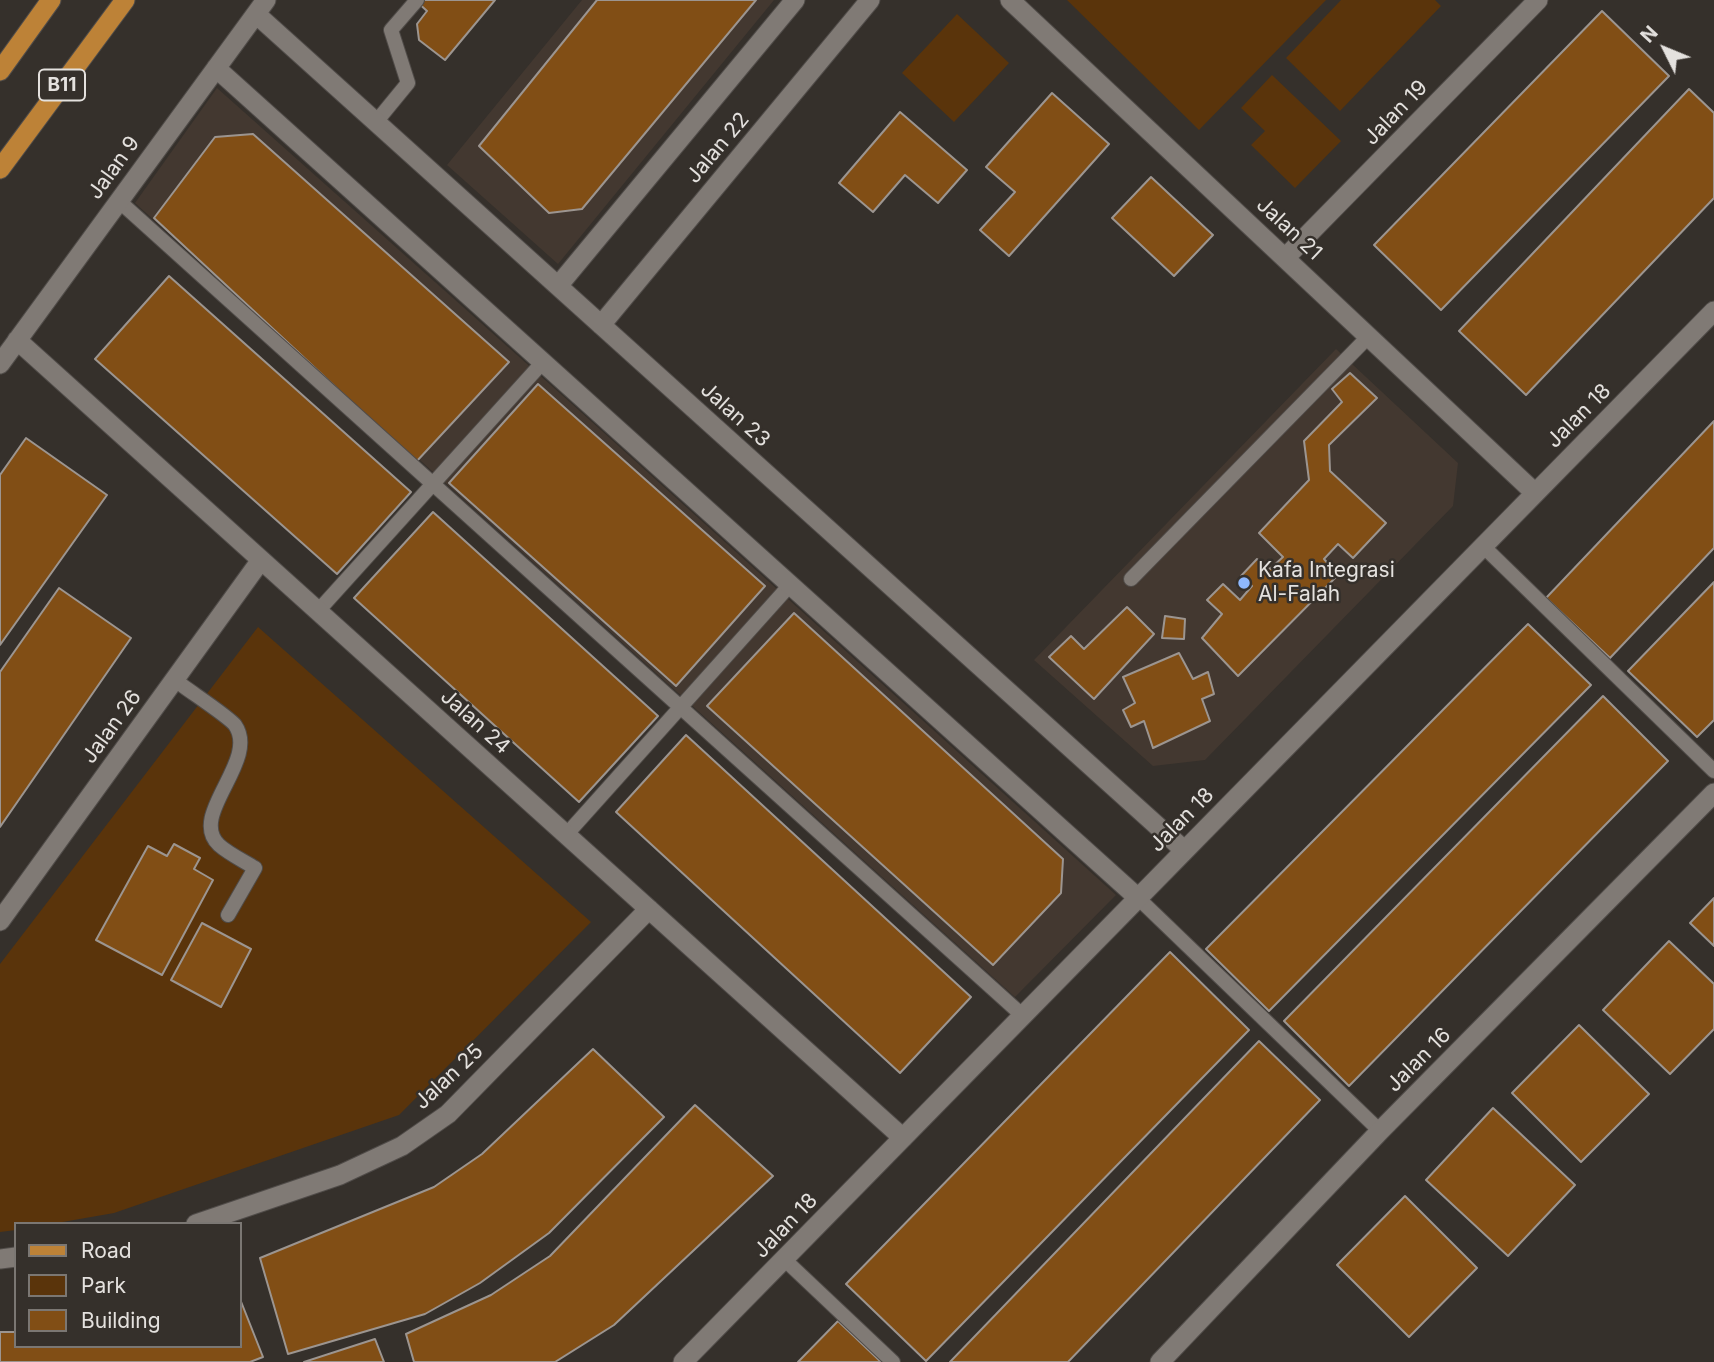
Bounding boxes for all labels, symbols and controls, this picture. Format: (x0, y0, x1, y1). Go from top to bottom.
north arrow (1630, 14, 1700, 84)
text: N (1636, 21, 1663, 47)
road number: B11 (39, 69, 85, 100)
street label: Jalan 19 (1359, 75, 1433, 151)
street label: Jalan 22 (681, 108, 755, 188)
street label: Jalan 9 (83, 131, 145, 205)
street label: Jalan 21 (1251, 192, 1327, 266)
street label: Jalan 23 (695, 377, 775, 453)
street label: Jalan 18 (1542, 379, 1616, 453)
place label: Kafa Integrasi Al-Falah (1258, 558, 1395, 608)
marker: Kafa Integrasi Al-Falah (1236, 575, 1252, 591)
street label: Jalan 24 (435, 684, 515, 760)
street label: Jalan 26 (77, 685, 147, 769)
street label: Jalan 18 (1145, 783, 1219, 857)
street label: Jalan 16 (1382, 1023, 1456, 1097)
street label: Jalan 25 (409, 1039, 489, 1115)
street label: Jalan 18 (749, 1188, 823, 1264)
legend (14, 1222, 242, 1348)
text: Road (81, 1238, 132, 1263)
text: Park (81, 1273, 126, 1298)
text: Building (81, 1308, 161, 1333)

